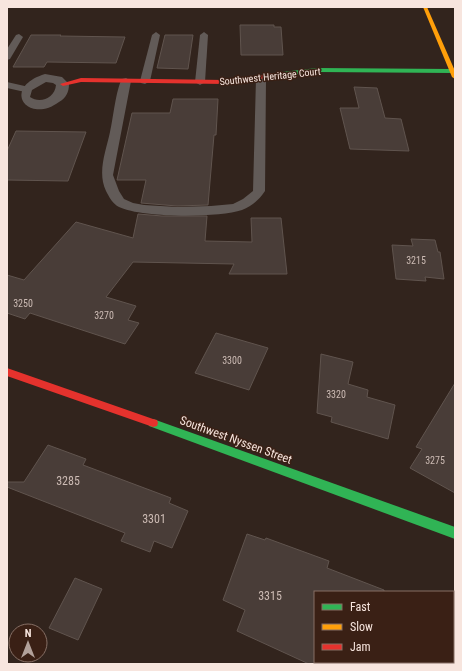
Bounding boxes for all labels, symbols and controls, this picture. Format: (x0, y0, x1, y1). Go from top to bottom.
street label: Southwest Heritage Court (219, 66, 321, 87)
house number: 3215 (406, 255, 426, 266)
house number: 3250 (13, 298, 33, 309)
house number: 3270 (94, 310, 114, 321)
house number: 3300 (222, 355, 242, 366)
house number: 3320 (326, 389, 346, 400)
street label: Southwest Nyssen Street (178, 413, 294, 467)
house number: 3275 (425, 455, 445, 466)
house number: 3285 (56, 474, 80, 488)
house number: 3301 (142, 512, 166, 526)
house number: 3315 (258, 589, 282, 603)
legend (314, 591, 454, 663)
text: Fast (350, 600, 371, 614)
text: Slow (350, 620, 373, 634)
north arrow (8, 623, 48, 663)
text: N (25, 627, 32, 640)
text: Jam (350, 640, 371, 654)

